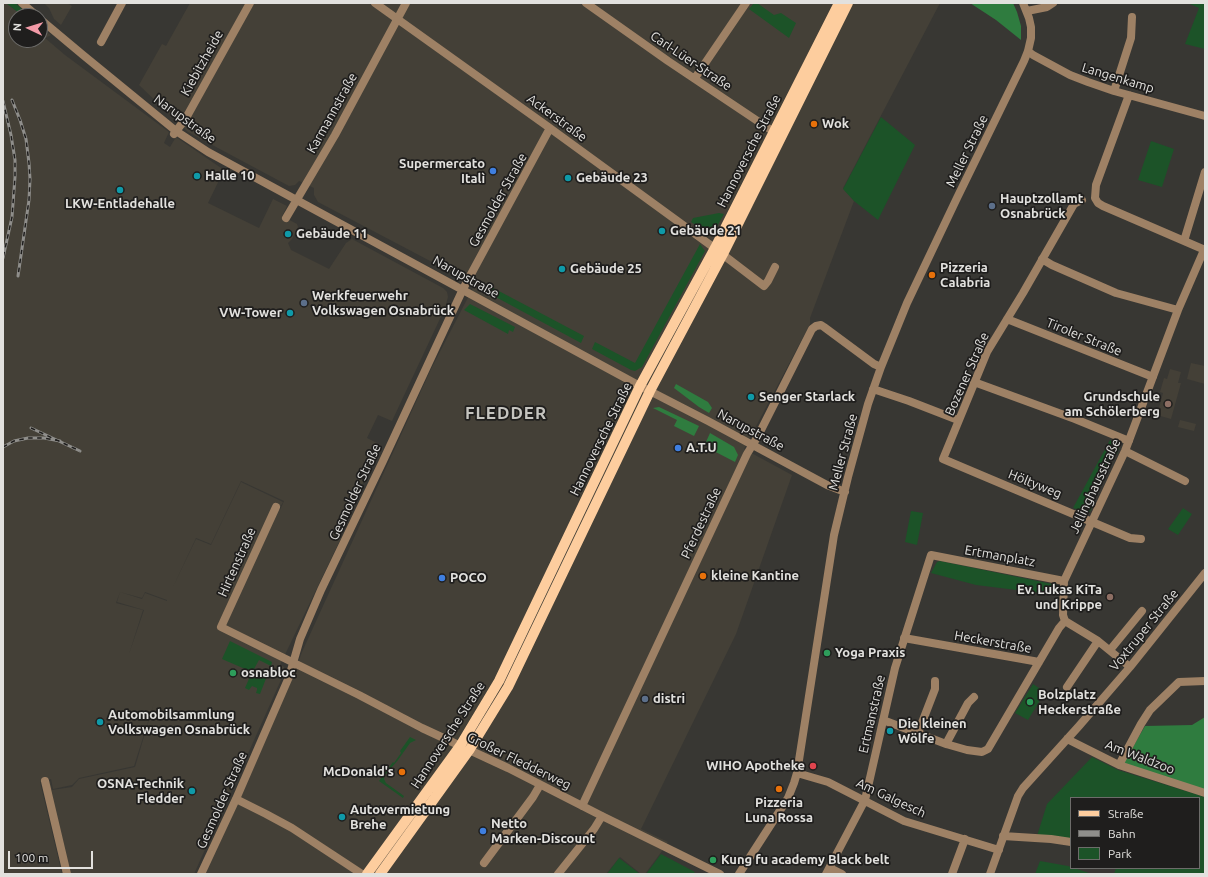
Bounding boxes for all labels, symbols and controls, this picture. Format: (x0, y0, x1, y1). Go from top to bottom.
north arrow (8, 8, 48, 48)
text: N (11, 23, 23, 32)
street label: Kiebitzheide (178, 27, 226, 99)
street label: Carl-Lüer-Straße (647, 28, 735, 94)
street label: Langenkamp (1080, 60, 1156, 96)
street label: Karmannstraße (303, 70, 361, 156)
street label: Narupstraße (151, 91, 219, 147)
street label: Ackerstraße (524, 91, 590, 145)
street label: Hannoversche Straße (714, 92, 784, 210)
street label: Meller Straße (943, 112, 991, 190)
place label: Wok (822, 116, 849, 132)
marker: Wok (809, 119, 819, 129)
street label: Gesmolder Straße (466, 150, 530, 250)
place label: Supermercato Italì (399, 156, 485, 187)
marker: Supermercato Italì (488, 166, 498, 176)
place label: Halle 10 (205, 168, 255, 184)
place label: Gebäude 23 (576, 170, 648, 186)
marker: Halle 10 (192, 171, 202, 181)
marker: Gebäude 23 (563, 173, 573, 183)
marker: LKW-Entladehalle (115, 185, 125, 195)
place label: Hauptzollamt Osnabrück (1000, 191, 1083, 222)
place label: LKW-Entladehalle (65, 196, 175, 212)
marker: Hauptzollamt Osnabrück (987, 201, 997, 211)
place label: Gebäude 21 (670, 223, 742, 239)
place label: Gebäude 11 (296, 226, 368, 242)
marker: Gebäude 21 (657, 226, 667, 236)
marker: Gebäude 11 (283, 229, 293, 239)
street label: Narupstraße (430, 252, 502, 302)
place label: Pizzeria Calabria (940, 260, 990, 291)
place label: Gebäude 25 (570, 261, 642, 277)
marker: Gebäude 25 (557, 264, 567, 274)
marker: Pizzeria Calabria (927, 270, 937, 280)
place label: Werkfeuerwehr Volkswagen Osnabrück (312, 288, 454, 319)
marker: Werkfeuerwehr Volkswagen Osnabrück (299, 298, 309, 308)
place label: VW-Tower (219, 305, 282, 321)
marker: VW-Tower (285, 308, 295, 318)
street label: Tiroler Straße (1044, 315, 1124, 359)
street label: Bozener Straße (942, 330, 992, 418)
street label: Hannoversche Straße (567, 380, 635, 498)
place label: Senger Starlack (759, 389, 855, 405)
place label: Grundschule am Schölerberg (1065, 389, 1160, 420)
marker: Senger Starlack (746, 392, 756, 402)
marker: Grundschule am Schölerberg (1163, 399, 1173, 409)
district label: FLEDDER (465, 403, 547, 423)
street label: Narupstraße (715, 406, 787, 454)
street label: Meller Straße (825, 412, 861, 492)
street label: Jellinghausstraße (1066, 436, 1124, 536)
place label: A.T.U (686, 440, 716, 456)
street label: Gesmolder Straße (326, 441, 384, 543)
marker: A.T.U (673, 443, 683, 453)
street label: Höltyweg (1006, 466, 1064, 502)
street label: Pferdestraße (678, 485, 724, 561)
street label: Hirtenstraße (215, 525, 259, 599)
street label: Ertmanplatz (963, 542, 1037, 570)
place label: kleine Kantine (711, 568, 799, 584)
place label: POCO (450, 570, 487, 586)
marker: kleine Kantine (698, 571, 708, 581)
marker: POCO (437, 573, 447, 583)
place label: Ev. Lukas KiTa und Krippe (1017, 582, 1102, 613)
street label: Voxtruper Straße (1106, 586, 1182, 674)
marker: Ev. Lukas KiTa und Krippe (1105, 592, 1115, 602)
street label: Heckerstraße (953, 628, 1033, 656)
place label: Yoga Praxis (835, 645, 905, 661)
marker: Yoga Praxis (822, 648, 832, 658)
place label: osnabloc (241, 665, 296, 681)
marker: osnabloc (228, 668, 238, 678)
street label: Ertmanstraße (855, 673, 889, 755)
street label: Hannoversche Straße (408, 679, 488, 791)
place label: Bolzplatz Heckerstraße (1038, 687, 1121, 718)
place label: distri (653, 691, 685, 707)
marker: distri (640, 694, 650, 704)
marker: Bolzplatz Heckerstraße (1025, 697, 1035, 707)
place label: Automobilsammlung Volkswagen Osnabrück (108, 707, 250, 738)
place label: Die kleinen Wölfe (898, 716, 967, 747)
marker: Automobilsammlung Volkswagen Osnabrück (95, 717, 105, 727)
marker: Die kleinen Wölfe (885, 726, 895, 736)
street label: Großer Fledderweg (464, 729, 574, 793)
street label: Am Waldzoo (1103, 737, 1177, 777)
street label: Gesmolder Straße (194, 749, 250, 851)
place label: WIHO Apotheke (706, 758, 805, 774)
marker: WIHO Apotheke (808, 761, 818, 771)
place label: McDonald's (323, 764, 394, 780)
marker: McDonald's (397, 767, 407, 777)
street label: Am Galgesch (854, 775, 928, 821)
place label: OSNA-Technik Fledder (97, 776, 184, 807)
marker: Pizzeria Luna Rossa (774, 784, 784, 794)
marker: OSNA-Technik Fledder (187, 786, 197, 796)
place label: Pizzeria Luna Rossa (745, 795, 813, 826)
legend (1070, 797, 1200, 869)
place label: Autovermietung Brehe (350, 802, 450, 833)
text: Straße (1108, 807, 1144, 820)
marker: Autovermietung Brehe (337, 812, 347, 822)
place label: Netto Marken-Discount (491, 816, 595, 847)
marker: Netto Marken-Discount (478, 826, 488, 836)
text: Bahn (1108, 827, 1136, 840)
scale bar (10, 843, 95, 869)
text: Park (1108, 847, 1132, 860)
text: 100 m (15, 851, 48, 864)
place label: Kung fu academy Black belt (721, 852, 889, 868)
marker: Kung fu academy Black belt (708, 855, 718, 865)

